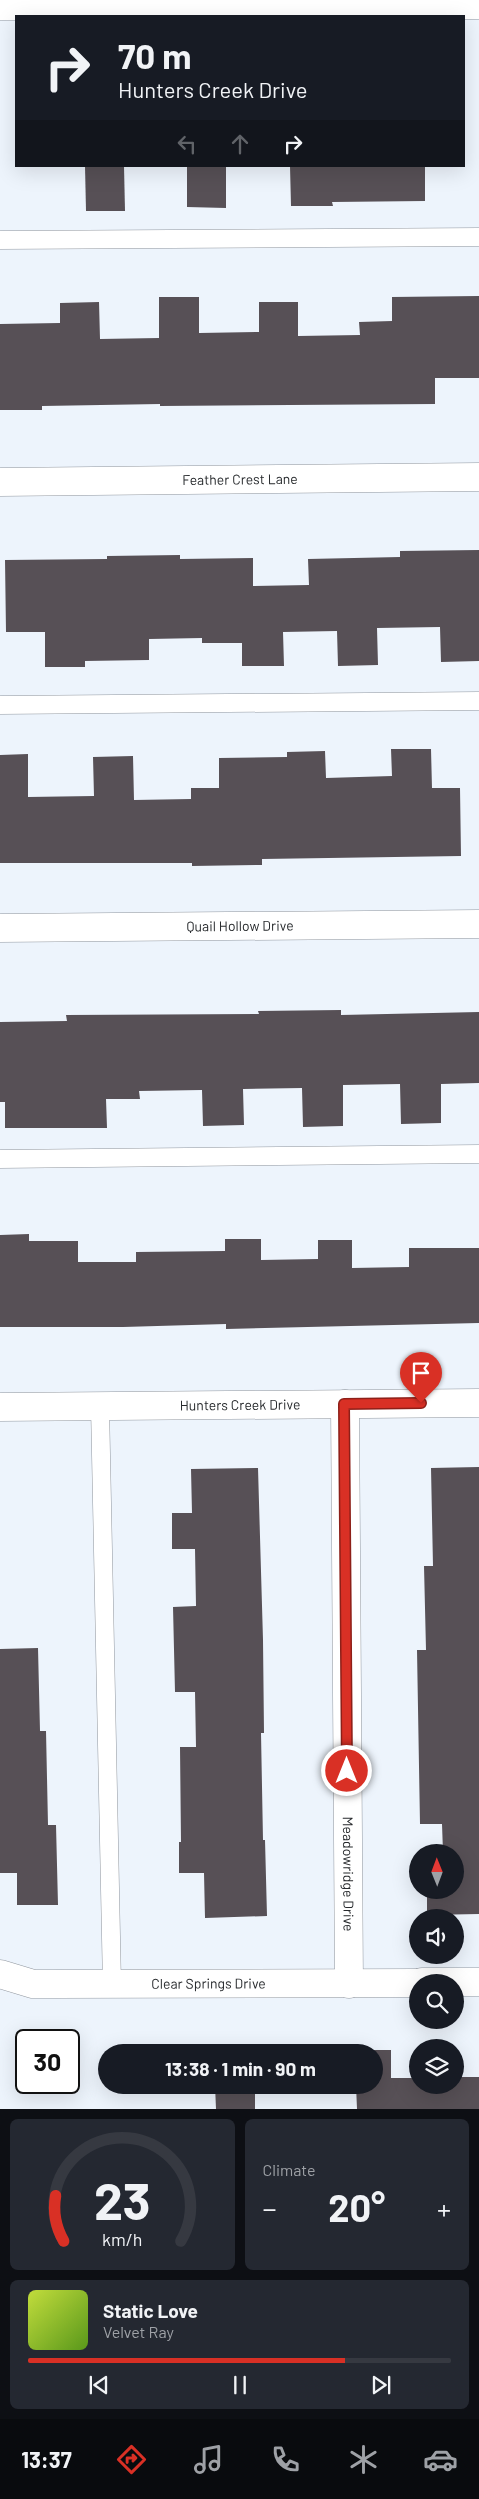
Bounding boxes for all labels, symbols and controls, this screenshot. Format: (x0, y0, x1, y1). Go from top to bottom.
text: 70 m (118, 34, 192, 76)
icon: right (35, 35, 100, 100)
text: Hunters Creek Drive (118, 76, 308, 102)
icon: left (173, 130, 201, 158)
icon: ahead (226, 130, 254, 158)
icon: right (279, 130, 307, 158)
street label: Feather Crest Lane (182, 470, 298, 488)
street label: Quail Hollow Drive (186, 917, 294, 934)
pin (400, 1352, 442, 1403)
icon: arrive (407, 1359, 435, 1387)
street label: Hunters Creek Drive (180, 1395, 300, 1413)
position arrow (320, 1744, 372, 1796)
street label: Meadowridge Drive (340, 1816, 358, 1932)
north arrow (409, 1844, 464, 1899)
map controls (409, 1844, 464, 2094)
button: sound (409, 1909, 464, 1964)
street label: Clear Springs Drive (151, 1974, 266, 1992)
button: search (409, 1974, 464, 2029)
speed limit sign: 30 (15, 2029, 80, 2094)
button: layers (409, 2039, 464, 2094)
text: 13:38 · 1 min · 90 m (165, 2057, 316, 2080)
text: Climate (263, 2160, 315, 2179)
text: 23 (94, 2168, 150, 2230)
text: 20° (328, 2184, 385, 2230)
text: − (263, 2191, 277, 2225)
text: + (437, 2191, 451, 2225)
text: km/h (102, 2228, 142, 2250)
text: Static Love (103, 2299, 198, 2322)
text: Velvet Ray (103, 2322, 174, 2341)
icon: previous (85, 2371, 113, 2399)
icon: pause (226, 2371, 254, 2399)
icon: next (367, 2371, 395, 2399)
icon: directions (114, 2442, 149, 2477)
icon: music (191, 2442, 226, 2477)
icon: phone (268, 2442, 303, 2477)
icon: climate (346, 2442, 381, 2477)
icon: car (423, 2442, 458, 2477)
text: 13:37 (21, 2446, 72, 2472)

